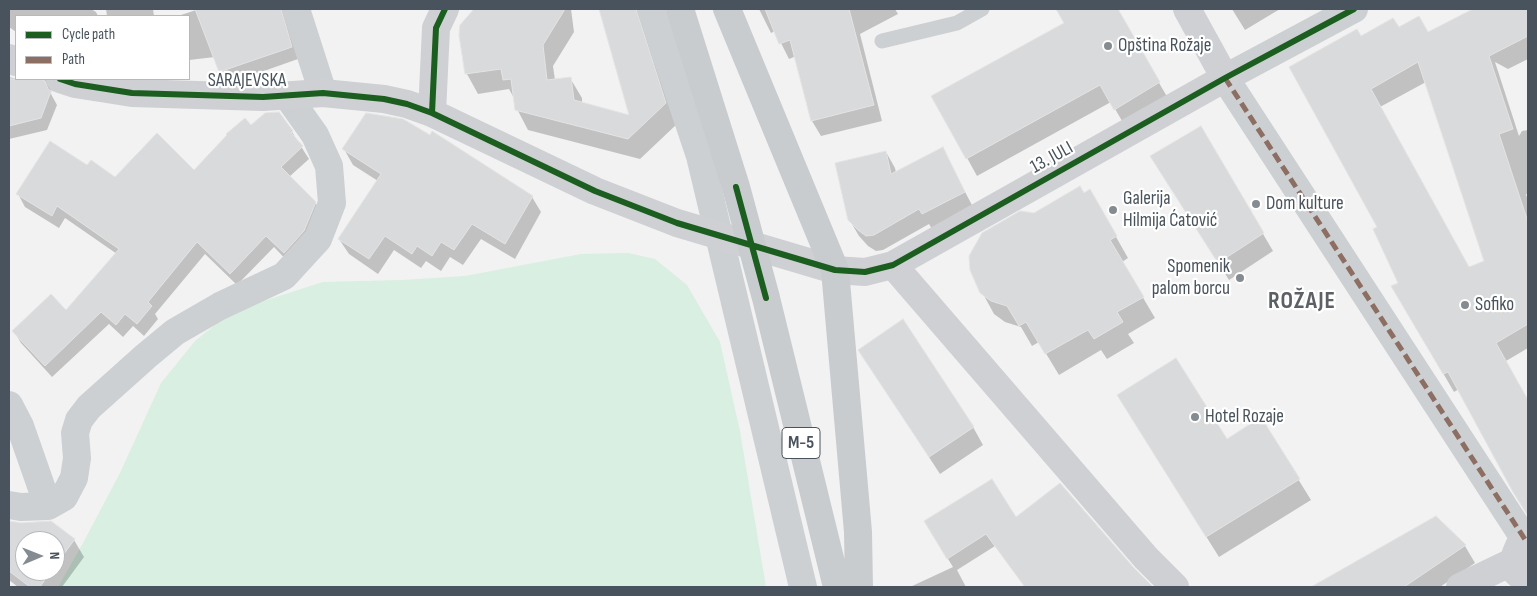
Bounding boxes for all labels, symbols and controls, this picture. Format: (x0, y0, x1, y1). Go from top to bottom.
legend (15, 15, 190, 80)
text: Cycle path (62, 25, 115, 44)
place label: Opština Rožaje (1118, 35, 1211, 57)
marker: Opština Rožaje (1102, 40, 1114, 52)
text: Path (62, 50, 85, 69)
street label: SARAJEVSKA (208, 70, 286, 92)
street label: 13. JULI (1027, 137, 1077, 179)
place label: Galerija Hilmija Ćatović (1123, 188, 1217, 232)
place label: Dom kulture (1266, 193, 1344, 215)
marker: Dom kulture (1250, 198, 1262, 210)
marker: Galerija Hilmija Ćatović (1107, 204, 1119, 216)
place label: Spomenik palom borcu (1152, 256, 1230, 300)
marker: Spomenik palom borcu (1234, 272, 1246, 284)
district label: ROŽAJE (1267, 288, 1337, 316)
place label: Sofiko (1475, 294, 1514, 316)
marker: Sofiko (1459, 299, 1471, 311)
place label: Hotel Rozaje (1205, 406, 1284, 428)
marker: Hotel Rozaje (1189, 411, 1201, 423)
road number: M-5 (782, 428, 820, 458)
north arrow (15, 531, 65, 581)
text: N (46, 552, 63, 560)

